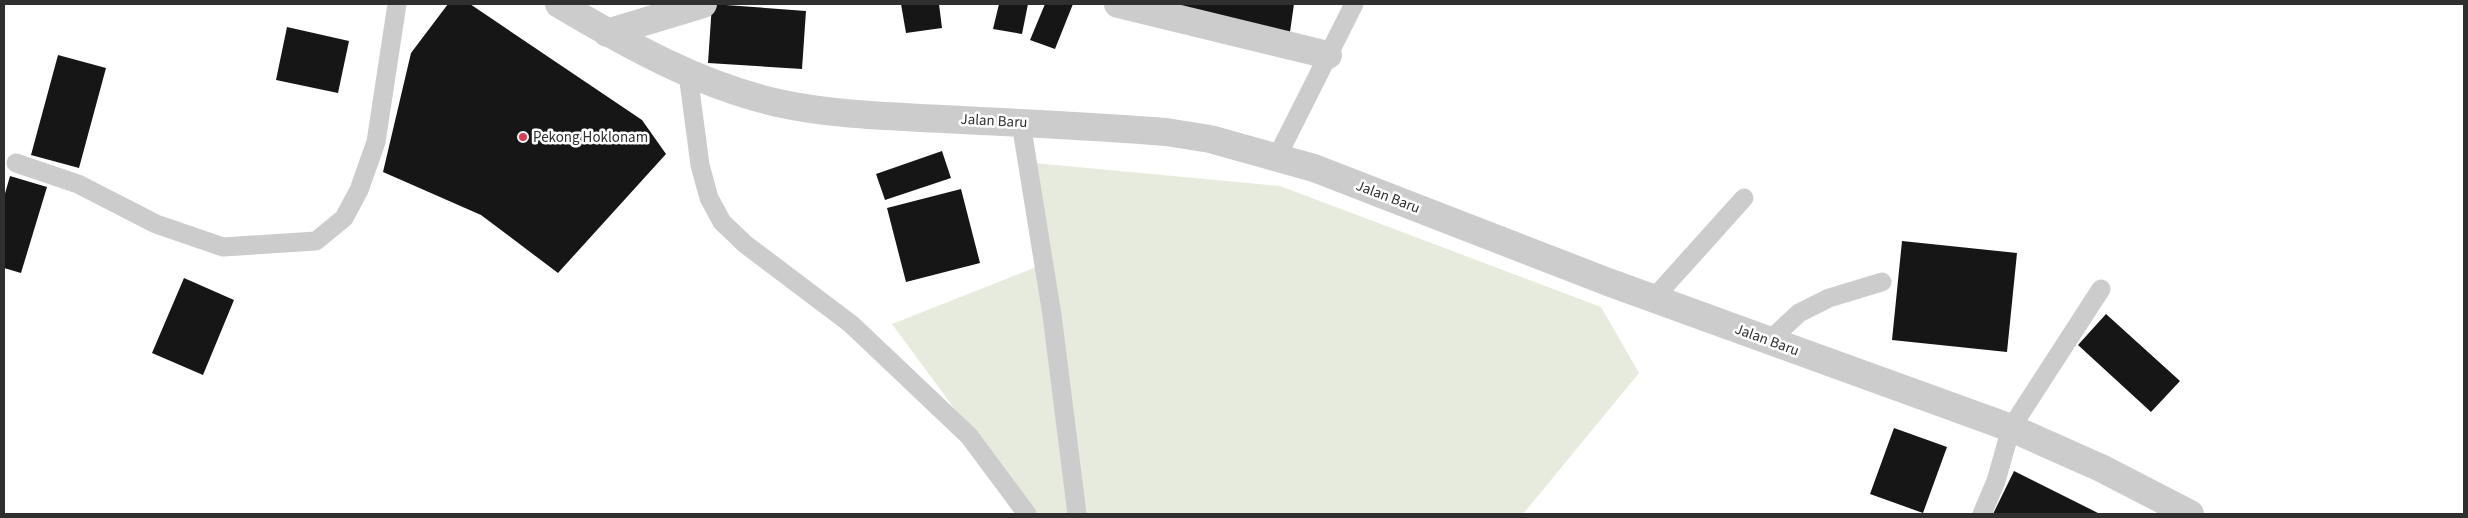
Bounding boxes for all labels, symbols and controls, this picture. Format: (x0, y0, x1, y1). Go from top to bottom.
street label: Jalan Baru (960, 109, 1028, 133)
place label: Pekong Hoklonam (533, 127, 648, 148)
marker: Pekong Hoklonam (517, 131, 529, 143)
street label: Jalan Baru (1353, 175, 1423, 219)
street label: Jalan Baru (1732, 319, 1802, 361)

